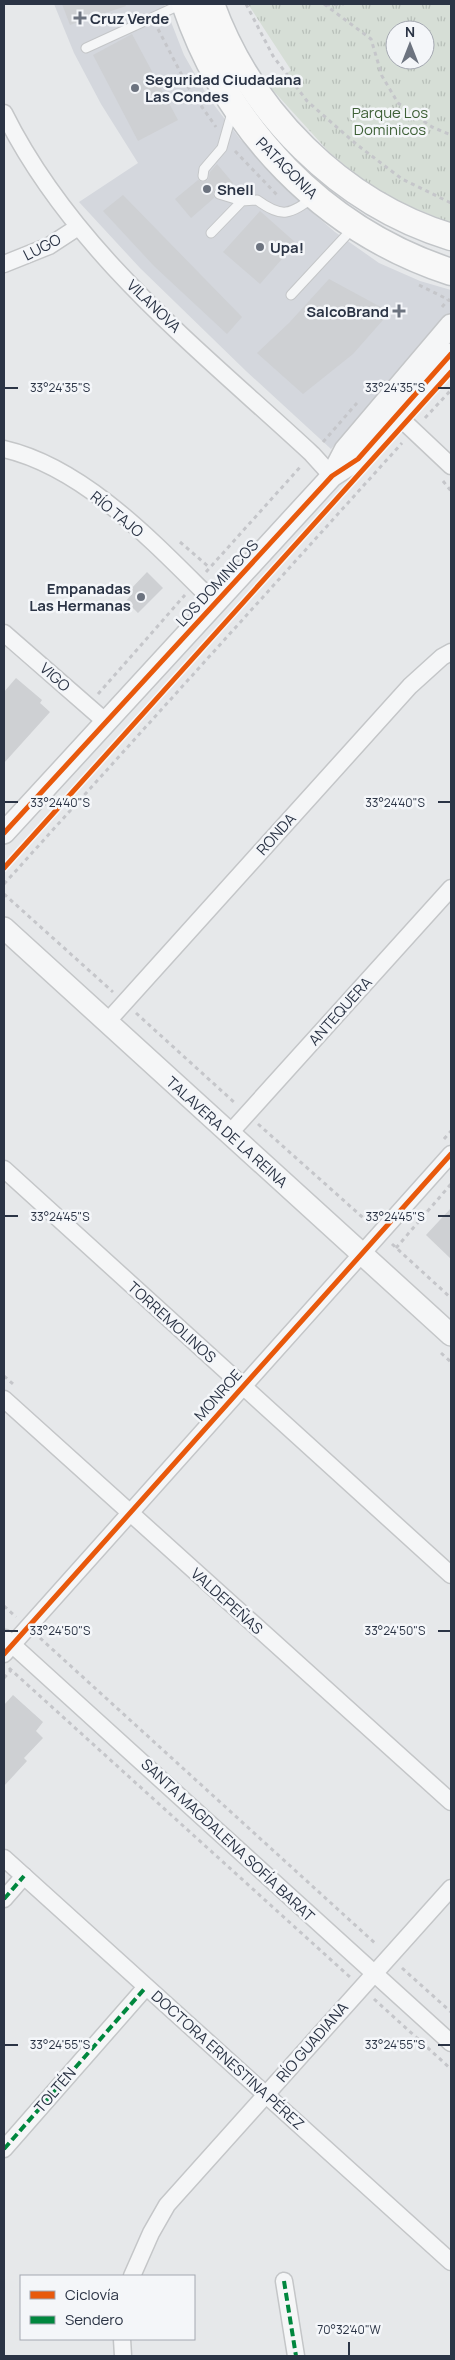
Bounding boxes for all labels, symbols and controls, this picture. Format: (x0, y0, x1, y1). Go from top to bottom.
place label: Cruz Verde (90, 8, 169, 29)
marker: Cruz Verde (74, 12, 86, 24)
north arrow (385, 20, 435, 70)
text: N (405, 22, 415, 41)
place label: Seguridad Ciudadana Las Condes (145, 69, 301, 107)
marker: Seguridad Ciudadana Las Condes (129, 82, 141, 94)
park label: Parque Los Dominicos (352, 102, 428, 140)
street label: PATAGONIA (251, 132, 323, 204)
place label: Shell (217, 179, 254, 200)
marker: Shell (201, 183, 213, 195)
street label: LUGO (20, 229, 65, 265)
place label: Upa! (270, 237, 304, 258)
marker: Upa! (254, 241, 266, 253)
street label: VILANOVA (122, 275, 186, 337)
place label: SalcoBrand (306, 301, 389, 322)
marker: SalcoBrand (393, 305, 405, 317)
text: 33°24'35"S (30, 379, 90, 396)
text: 33°24'35"S (365, 379, 425, 396)
street label: RÍO TAJO (86, 486, 148, 542)
street label: LOS DOMINICOS (171, 535, 263, 631)
place label: Empanadas Las Hermanas (29, 578, 131, 616)
marker: Empanadas Las Hermanas (135, 591, 147, 603)
street label: VIGO (35, 658, 75, 696)
text: 33°24'40"S (30, 794, 90, 811)
text: 33°24'40"S (365, 794, 425, 811)
street label: RONDA (252, 808, 301, 860)
street label: ANTEQUERA (304, 972, 377, 1050)
street label: TALAVERA DE LA REINA (162, 1072, 293, 1193)
text: 33°24'45"S (30, 1208, 90, 1225)
text: 33°24'45"S (365, 1208, 425, 1225)
street label: TORREMOLINOS (123, 1277, 221, 1367)
street label: MONROE (189, 1365, 247, 1425)
street label: VALDEPEÑAS (186, 1563, 268, 1639)
text: 33°24'50"S (30, 1622, 90, 1639)
text: 33°24'50"S (365, 1622, 425, 1639)
street label: SANTA MAGDALENA SOFÍA BARAT (137, 1754, 319, 1926)
street label: DOCTORA ERNESTINA PÉREZ (147, 1986, 309, 2134)
street label: RÍO GUADIANA (271, 1997, 353, 2087)
text: 33°24'55"S (30, 2036, 90, 2053)
text: 33°24'55"S (365, 2036, 425, 2053)
street label: TOLTÉN (29, 2063, 81, 2117)
legend (20, 2275, 195, 2340)
text: Ciclovía (65, 2284, 119, 2305)
text: Sendero (65, 2309, 124, 2330)
text: 70°32'40"W (317, 2321, 382, 2338)

